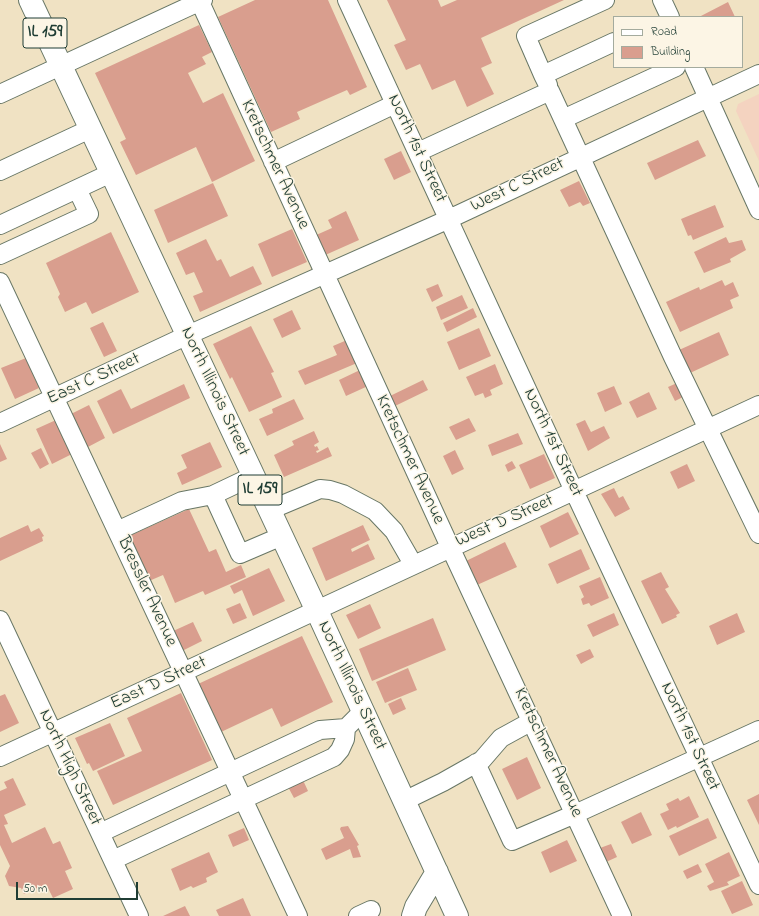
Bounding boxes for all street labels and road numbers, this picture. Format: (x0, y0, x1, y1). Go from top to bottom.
road number: IL 159 (23, 18, 67, 48)
street label: North 1st Street (381, 91, 451, 207)
street label: Kretschmer Avenue (235, 97, 313, 233)
street label: West C Street (468, 154, 568, 218)
street label: North Illinois Street (175, 324, 253, 460)
street label: East C Street (44, 349, 144, 411)
street label: North 1st Street (517, 385, 587, 501)
street label: Kretschmer Avenue (370, 392, 448, 528)
road number: IL 159 (238, 475, 282, 505)
street label: West D Street (453, 491, 557, 553)
street label: Bressler Avenue (111, 533, 181, 651)
street label: North Illinois Street (312, 618, 390, 754)
street label: East D Street (108, 652, 210, 716)
street label: North 1st Street (654, 679, 724, 795)
street label: Kretschmer Avenue (508, 685, 586, 821)
street label: North High Street (33, 706, 105, 830)

